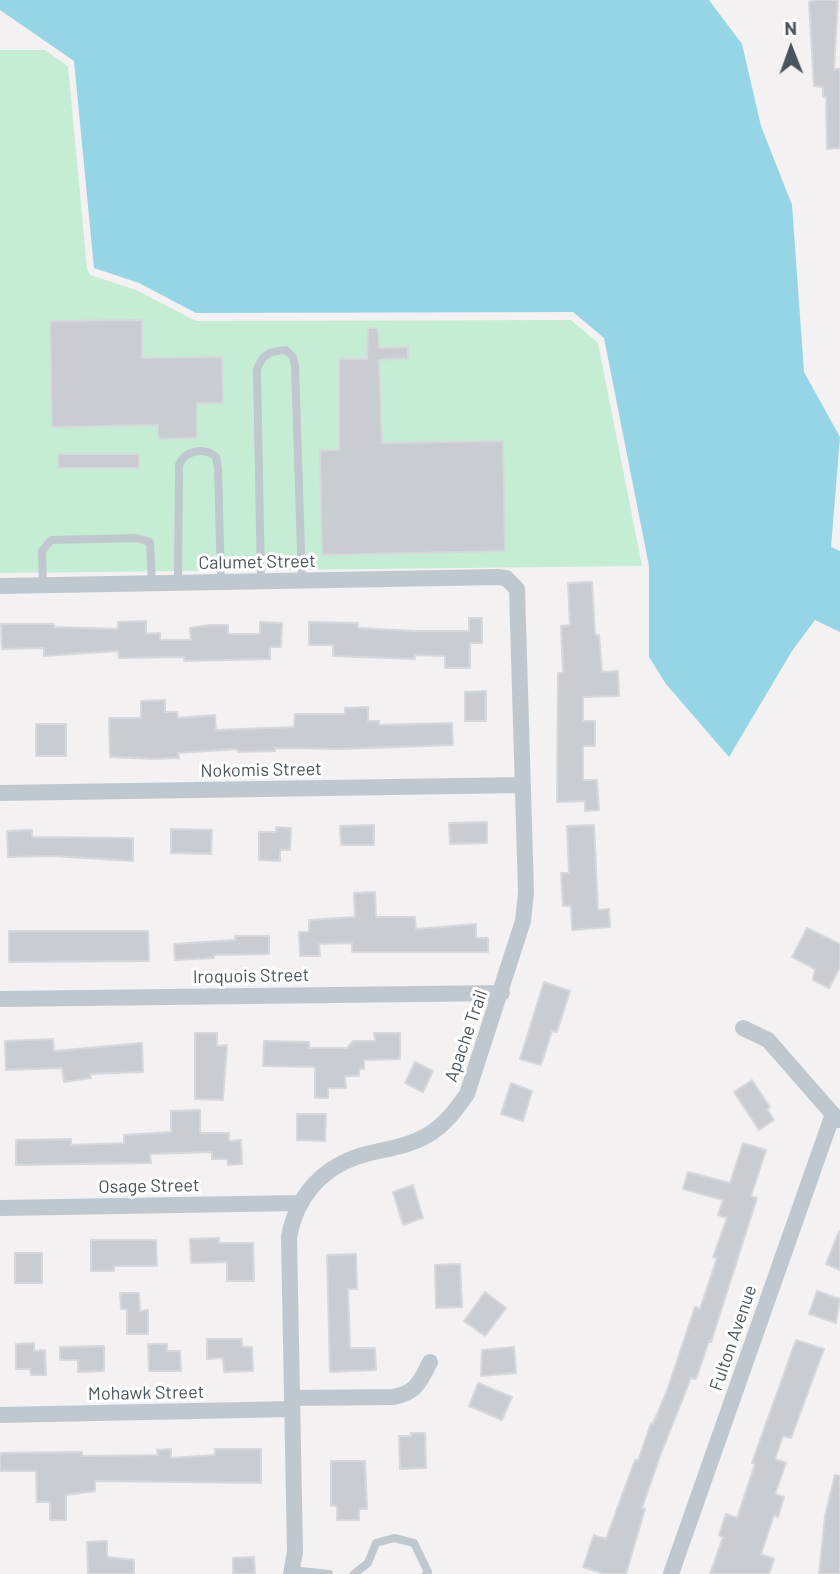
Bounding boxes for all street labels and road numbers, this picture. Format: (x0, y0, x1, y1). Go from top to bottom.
street label: Calumet Street (198, 550, 316, 574)
street label: Nokomis Street (200, 758, 322, 782)
street label: Iroquois Street (193, 964, 309, 988)
street label: Apache Trail (440, 987, 492, 1085)
street label: Osage Street (98, 1174, 200, 1198)
street label: Fulton Avenue (705, 1282, 761, 1394)
street label: Mohawk Street (88, 1381, 204, 1405)

